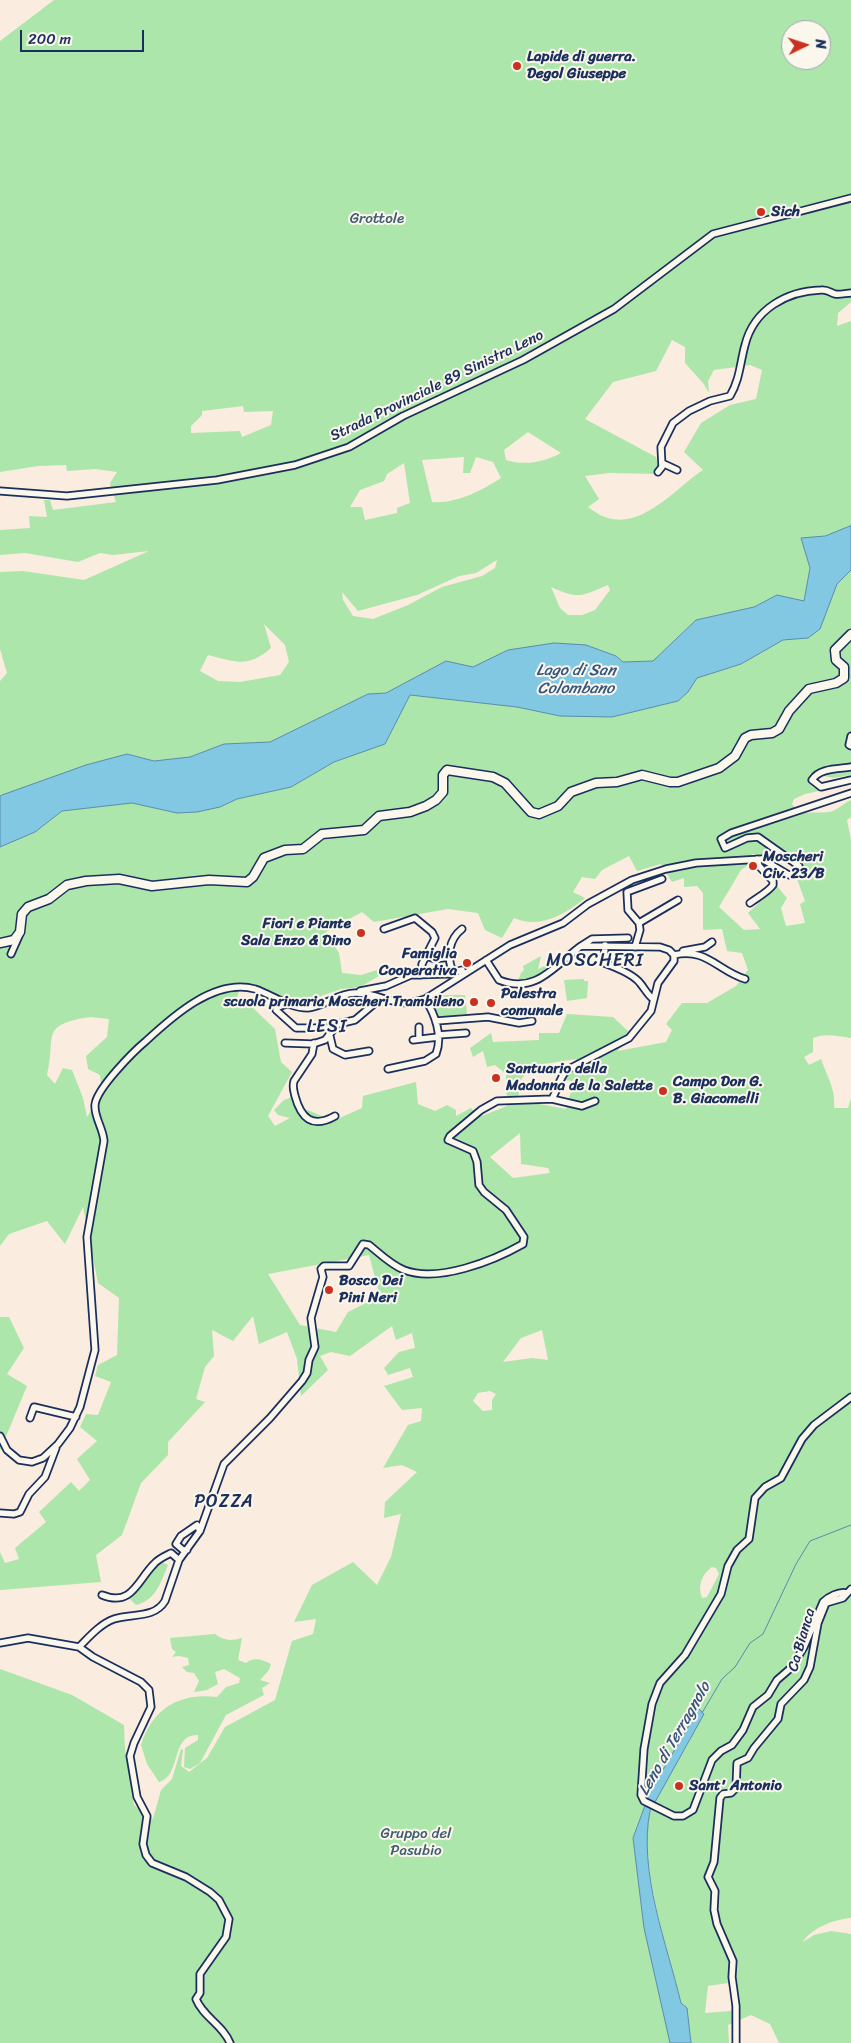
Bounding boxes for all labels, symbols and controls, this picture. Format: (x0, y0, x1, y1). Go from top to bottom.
scale bar (22, 20, 146, 52)
north arrow (781, 20, 831, 70)
text: 200 m (28, 26, 71, 52)
text: N (808, 38, 833, 50)
place label: Lapide di guerra. Degol Giuseppe (527, 48, 636, 83)
marker: Lapide di guerra. Degol Giuseppe (511, 60, 523, 72)
place label: Sich (771, 203, 800, 221)
marker: Sich (755, 206, 767, 218)
park label: Grottole (350, 210, 404, 228)
street label: Strada Provinciale 89 Sinistra Leno (327, 326, 547, 446)
water label: Lago di San Colombano (536, 661, 616, 699)
place label: Moscheri Civ. 23/B (763, 848, 824, 883)
marker: Moscheri Civ. 23/B (747, 860, 759, 872)
place label: Fiori e Piante Sala Enzo & Dino (241, 915, 351, 950)
marker: Fiori e Piante Sala Enzo & Dino (355, 927, 367, 939)
place label: Famiglia Cooperativa (379, 945, 457, 980)
district label: MOSCHERI (546, 950, 644, 972)
marker: Famiglia Cooperativa (461, 957, 473, 969)
place label: Palestra comunale (501, 985, 563, 1020)
place label: scuola primaria Moscheri Trambileno (224, 993, 464, 1011)
marker: scuola primaria Moscheri Trambileno (468, 996, 480, 1008)
marker: Palestra comunale (485, 997, 497, 1009)
district label: LESI (307, 1016, 347, 1038)
place label: Santuario della Madonna de la Salette (506, 1060, 653, 1095)
marker: Santuario della Madonna de la Salette (490, 1072, 502, 1084)
place label: Campo Don G. B. Giacomelli (673, 1073, 763, 1108)
marker: Campo Don G. B. Giacomelli (657, 1085, 669, 1097)
place label: Bosco Dei Pini Neri (339, 1272, 403, 1307)
marker: Bosco Dei Pini Neri (323, 1284, 335, 1296)
district label: POZZA (193, 1491, 255, 1513)
street label: Ca Bianca (784, 1606, 820, 1674)
water label: Leno di Terragnolo (635, 1679, 715, 1799)
place label: Sant' Antonio (689, 1777, 782, 1795)
marker: Sant' Antonio (673, 1780, 685, 1792)
park label: Gruppo del Pasubio (381, 1825, 451, 1860)

